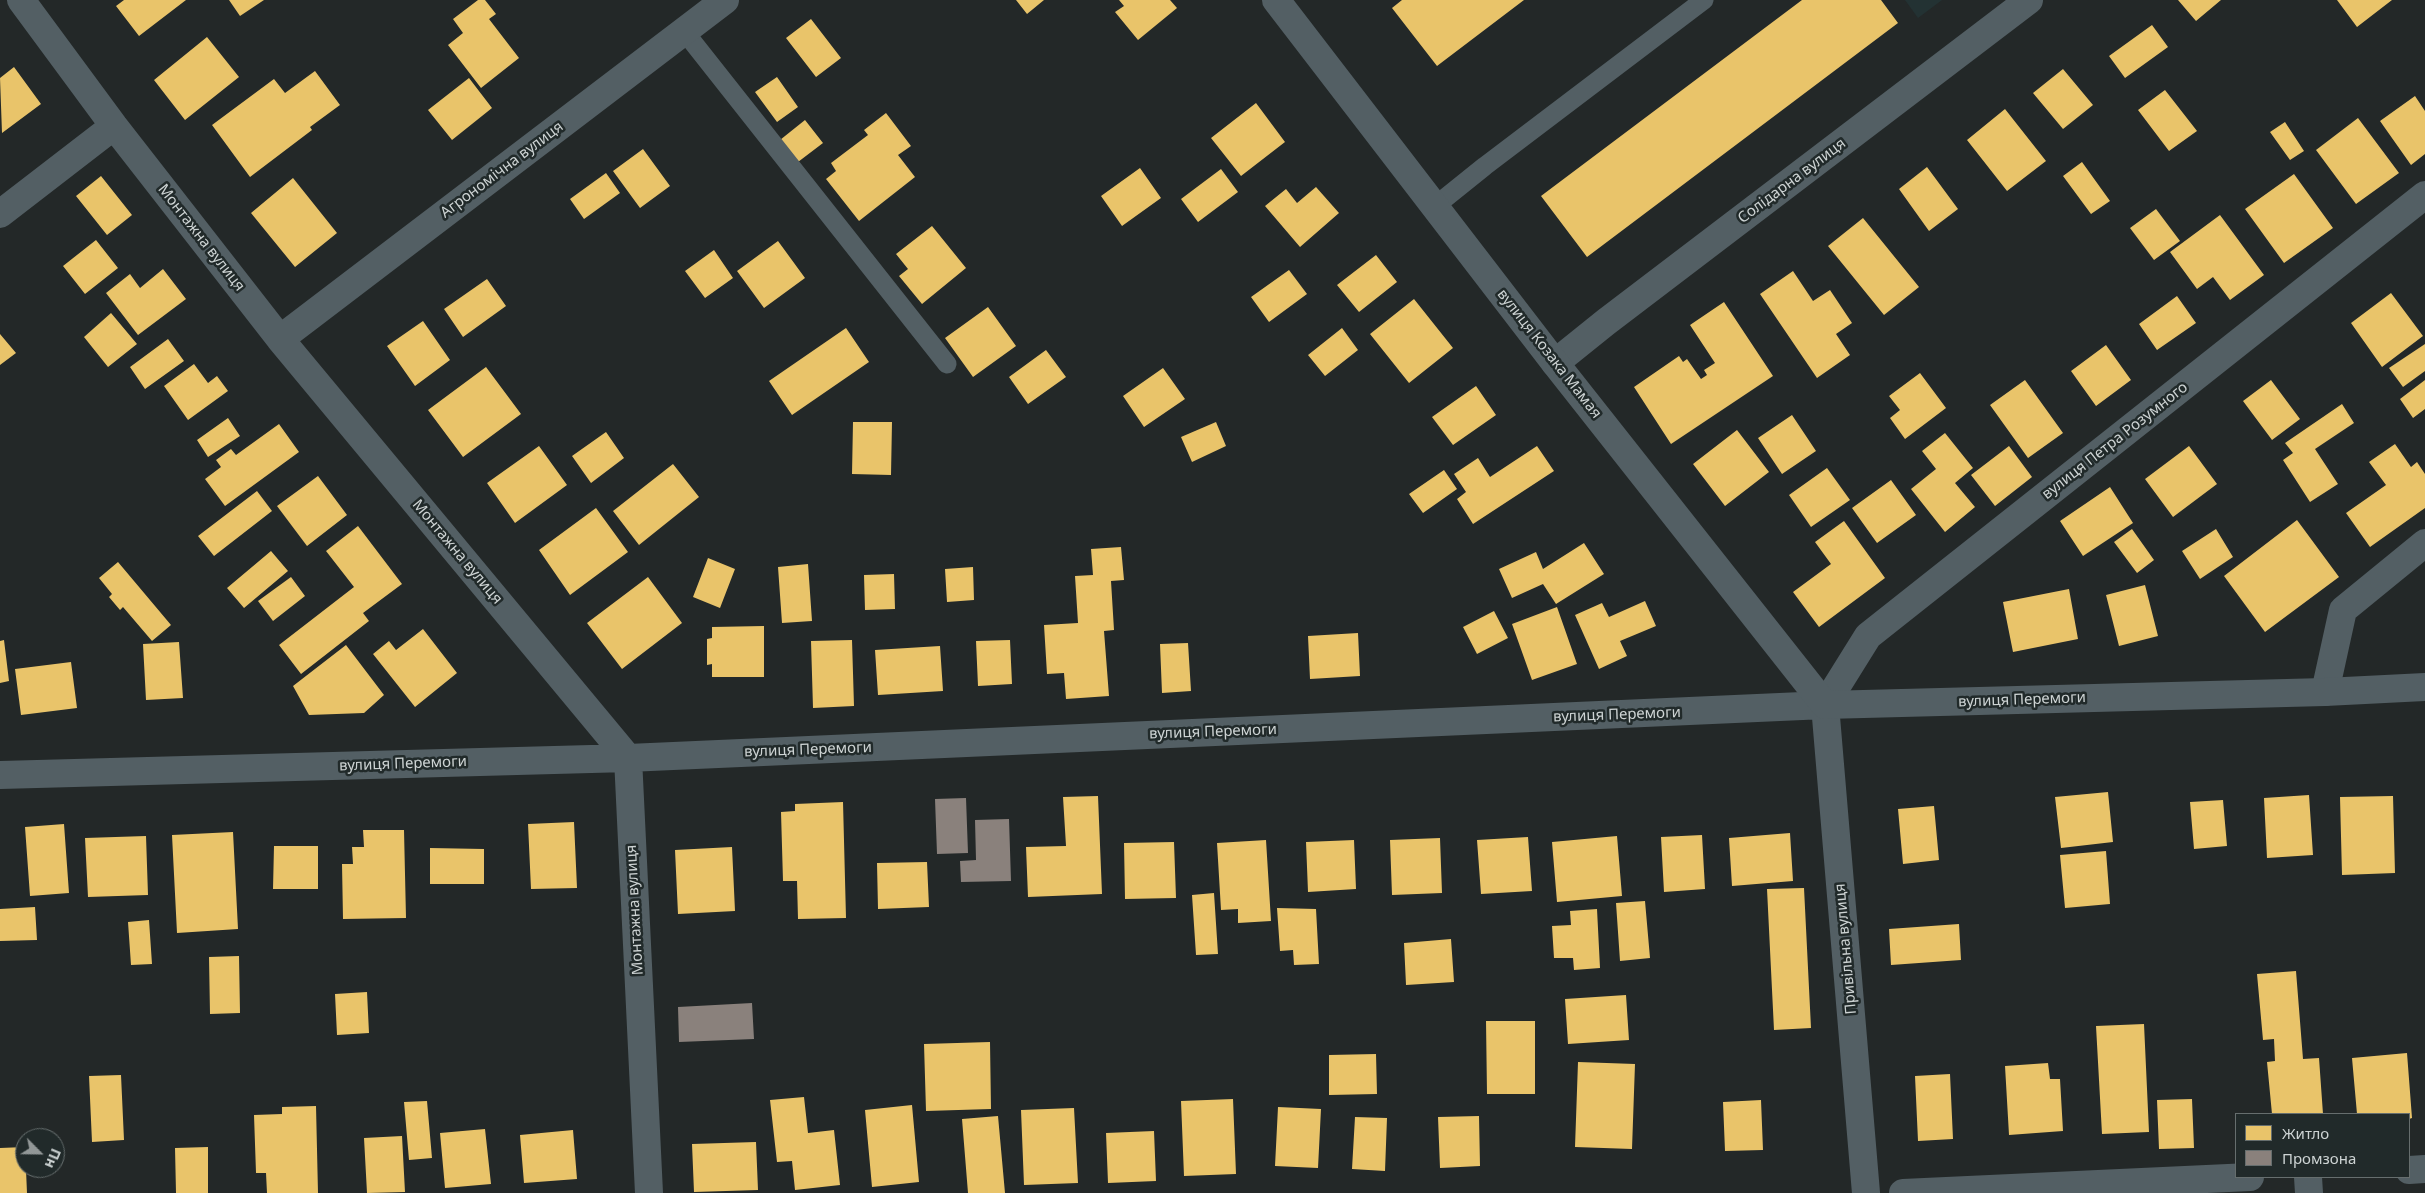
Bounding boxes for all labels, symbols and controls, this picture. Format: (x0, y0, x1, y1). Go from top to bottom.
street label: Агрономічна вулиця (437, 118, 567, 222)
street label: Солідарна вулиця (1735, 135, 1849, 227)
street label: Монтажна вулиця (154, 181, 248, 295)
street label: вулиця Козака Мамая (1493, 286, 1605, 422)
street label: вулиця Петра Розумного (2038, 378, 2192, 504)
street label: Монтажна вулиця (408, 496, 506, 608)
street label: вулиця Перемоги (1958, 689, 2086, 711)
street label: вулиця Перемоги (1553, 704, 1681, 726)
street label: вулиця Перемоги (1149, 721, 1277, 743)
street label: вулиця Перемоги (744, 739, 872, 761)
street label: вулиця Перемоги (339, 753, 467, 775)
street label: Монтажна вулиця (623, 844, 647, 976)
street label: Привільна вулиця (1831, 883, 1861, 1015)
legend (2235, 1113, 2410, 1178)
text: Житло (2282, 1123, 2329, 1143)
north arrow (15, 1128, 65, 1178)
text: Пн (41, 1146, 66, 1172)
text: Промзона (2282, 1148, 2356, 1168)

